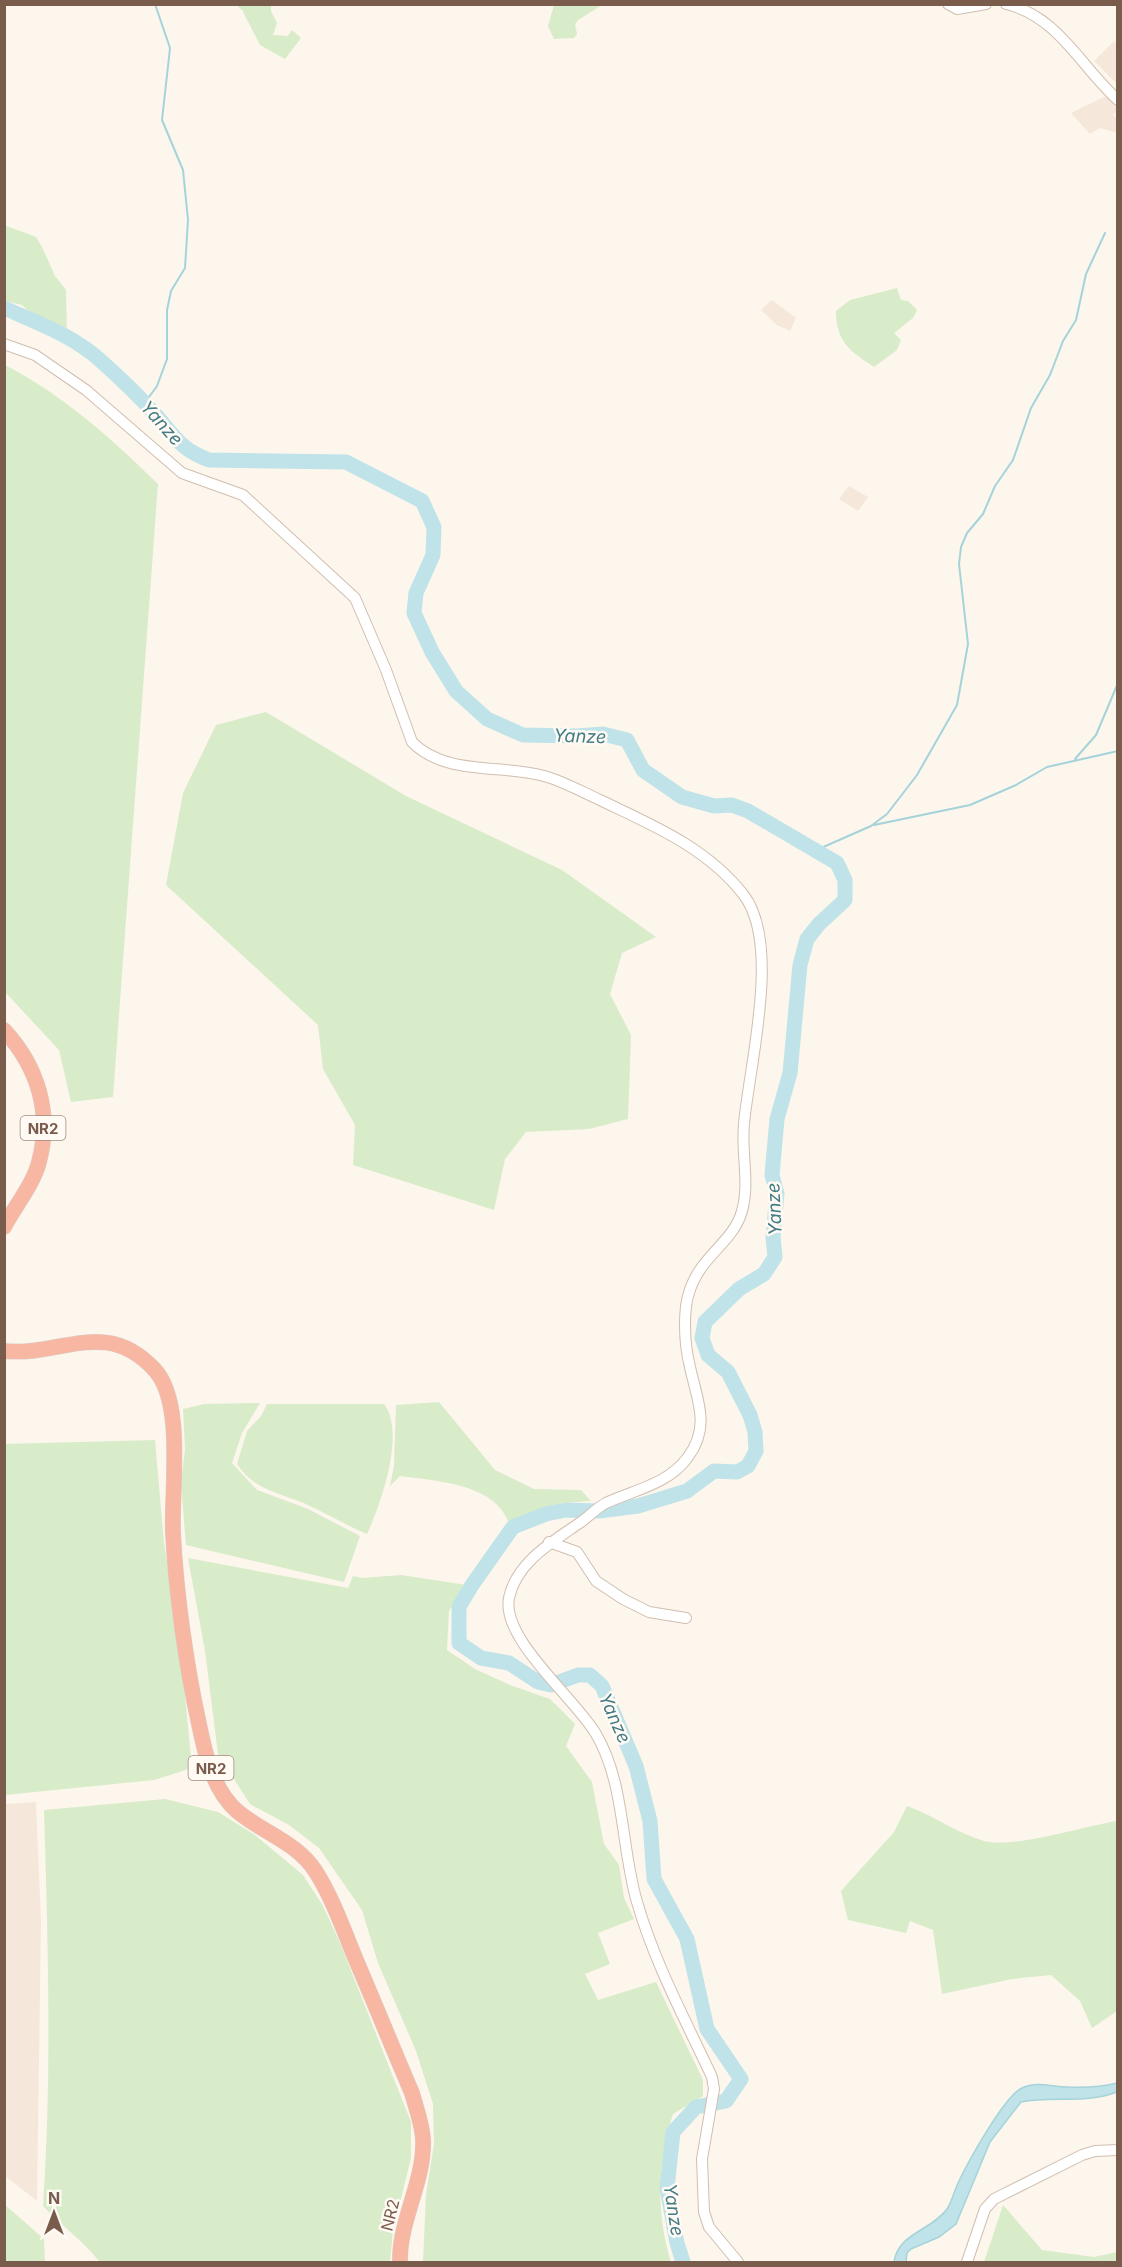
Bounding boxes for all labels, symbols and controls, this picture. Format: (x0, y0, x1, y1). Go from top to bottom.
water label: Yanze (137, 396, 187, 450)
water label: Yanze (553, 725, 607, 747)
road number: NR2 (20, 1116, 66, 1140)
water label: Yanze (762, 1182, 786, 1236)
water label: Yanze (595, 1690, 635, 1746)
road number: NR2 (188, 1756, 234, 1780)
water label: Yanze (660, 2182, 688, 2238)
north arrow (24, 2183, 84, 2243)
text: N (48, 2188, 60, 2208)
street label: NR2 (376, 2197, 404, 2233)

